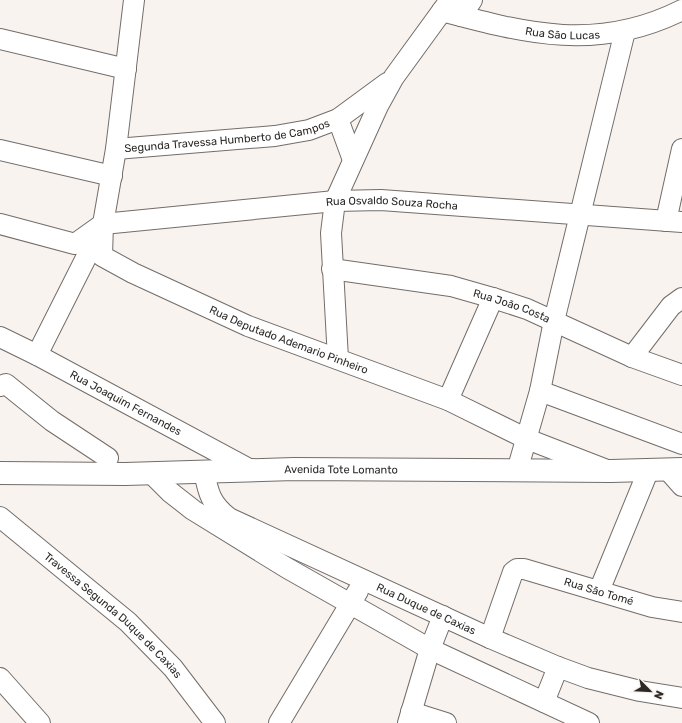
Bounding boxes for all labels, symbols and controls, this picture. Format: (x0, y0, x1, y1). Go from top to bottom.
street label: Rua São Lucas (524, 25, 601, 42)
street label: Segunda Travessa Humberto de Campos (124, 117, 332, 155)
street label: Rua Osvaldo Souza Rocha (325, 194, 458, 213)
street label: Rua João Costa (472, 287, 552, 326)
street label: Rua Deputado Ademario Pinheiro (207, 303, 370, 377)
street label: Rua Joaquim Fernandes (68, 368, 184, 439)
street label: Avenida Tote Lomanto (284, 463, 398, 477)
street label: Travessa Segunda Duque de Caxias (41, 550, 185, 681)
street label: Rua São Tomé (562, 575, 635, 608)
street label: Rua Duque de Caxias (374, 581, 478, 638)
north arrow (630, 671, 670, 711)
text: N (651, 689, 666, 701)

